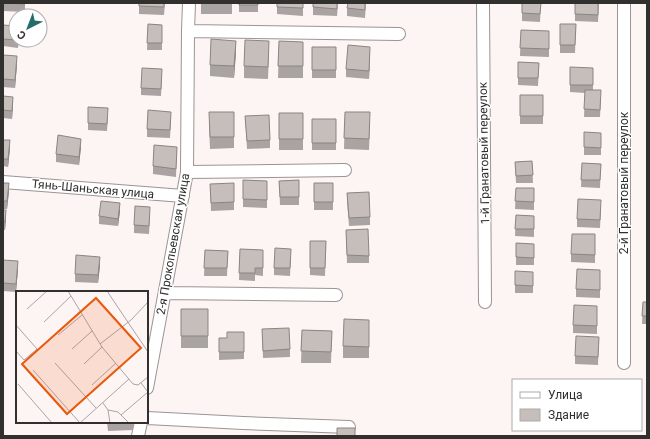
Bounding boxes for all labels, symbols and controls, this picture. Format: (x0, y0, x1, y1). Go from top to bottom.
north arrow (8, 8, 48, 48)
text: С (15, 28, 29, 42)
street label: 1-й Гранатовый переулок (476, 81, 492, 224)
street label: 2-й Гранатовый переулок (617, 111, 631, 254)
street label: 2-я Прокопьевская улица (154, 172, 192, 316)
street label: Тянь-Шаньская улица (31, 177, 155, 201)
inset map (16, 291, 148, 423)
legend (512, 379, 642, 431)
text: Улица (548, 388, 583, 402)
text: Здание (548, 408, 589, 422)

